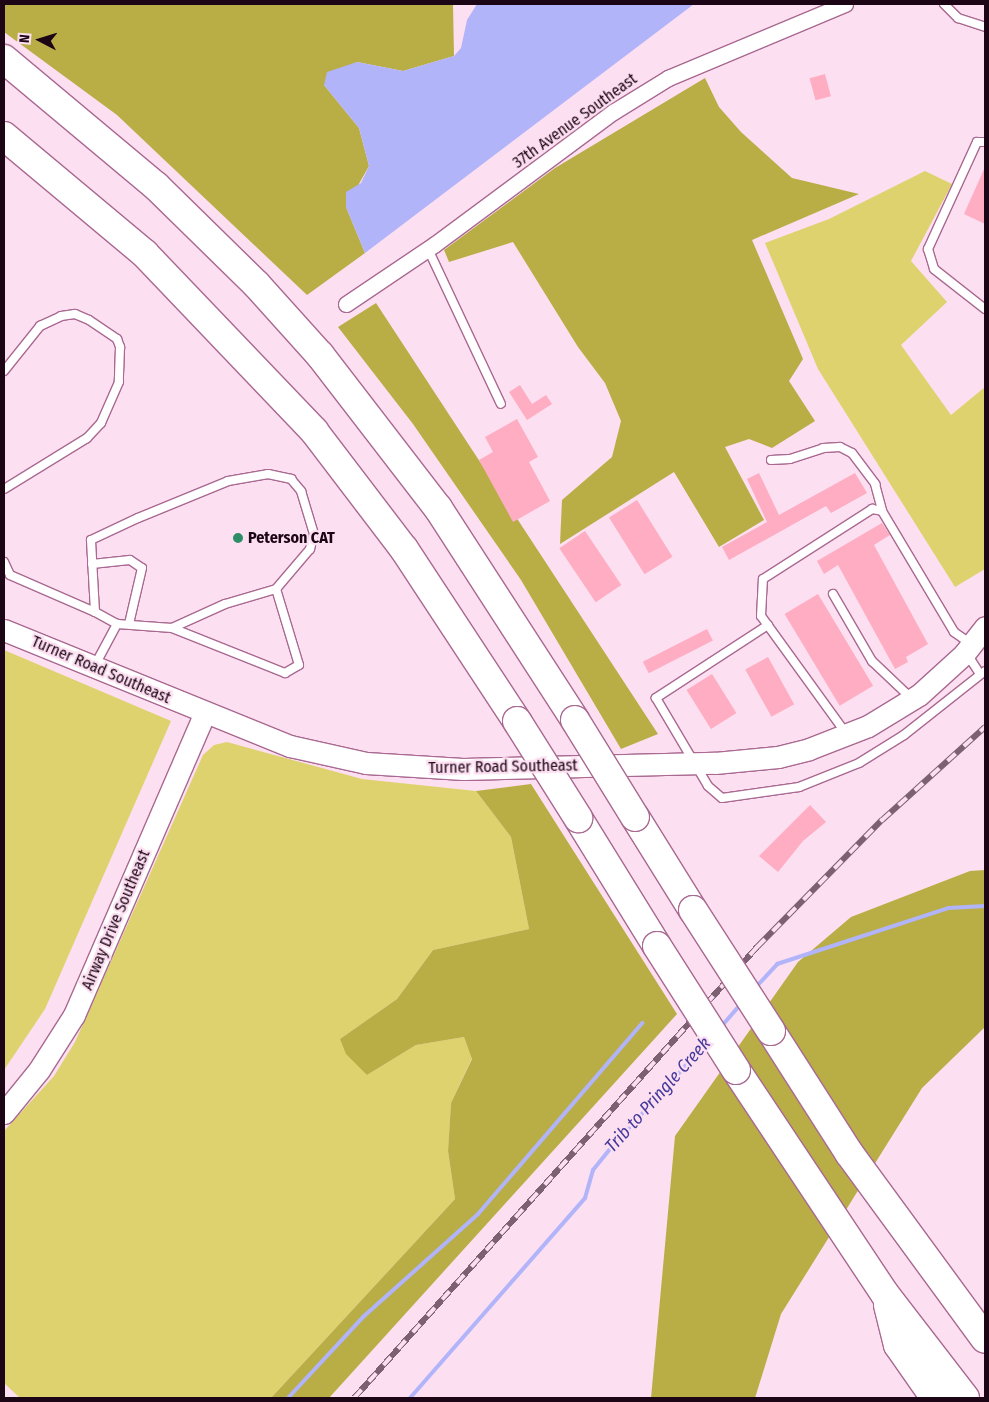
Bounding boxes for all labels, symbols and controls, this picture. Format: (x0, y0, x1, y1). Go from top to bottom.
north arrow (15, 15, 65, 65)
text: N (16, 34, 33, 44)
street label: 37th Avenue Southeast (509, 69, 641, 173)
place label: Peterson CAT (248, 528, 335, 548)
marker: Peterson CAT (232, 532, 244, 544)
street label: Turner Road Southeast (29, 632, 173, 708)
street label: Turner Road Southeast (428, 756, 578, 778)
street label: Airway Drive Southeast (78, 847, 154, 993)
water label: Trib to Pringle Creek (601, 1033, 715, 1157)

